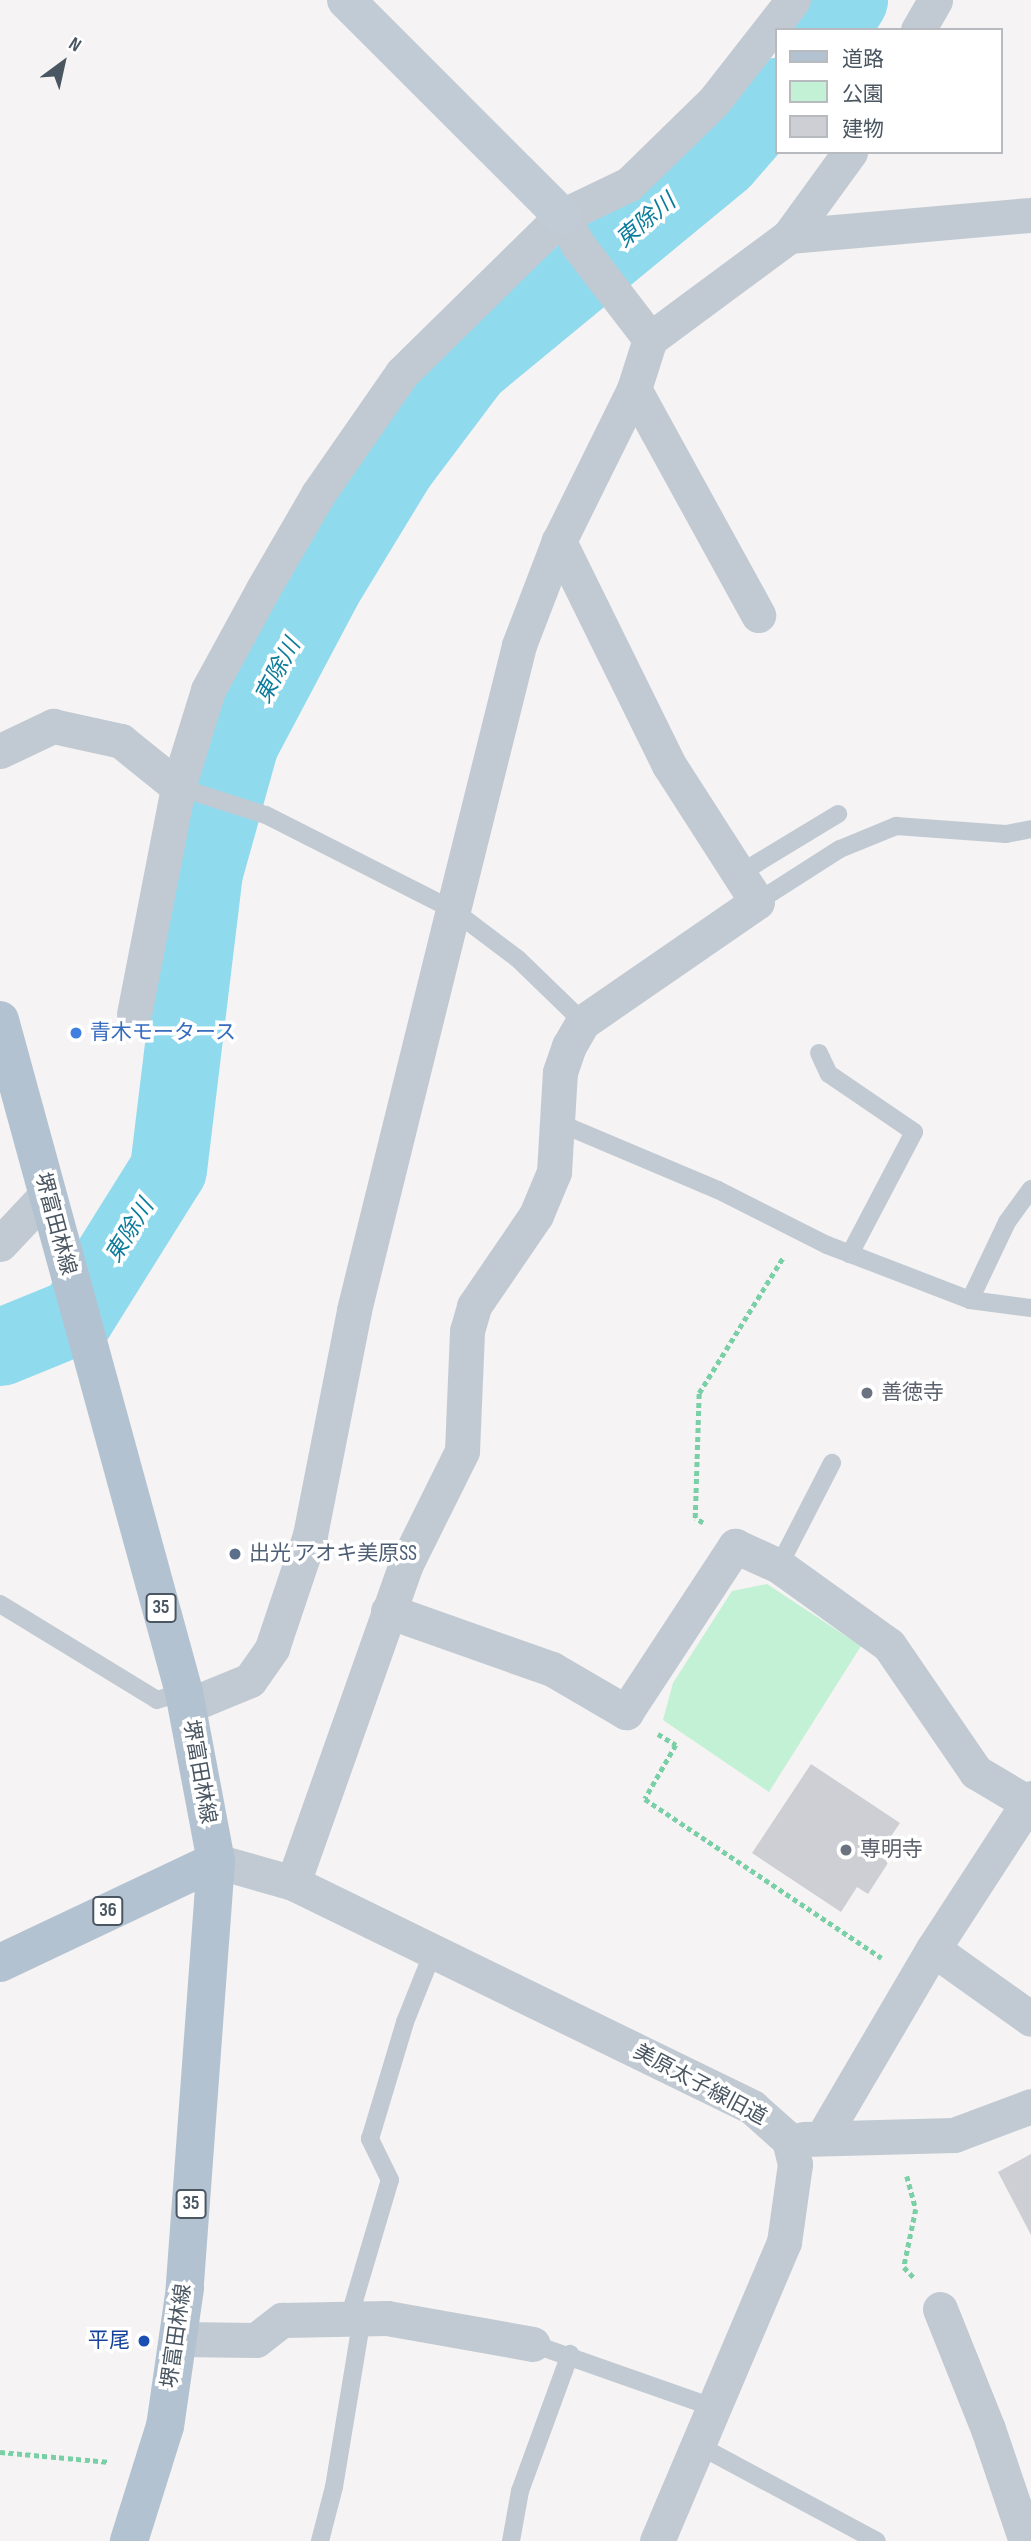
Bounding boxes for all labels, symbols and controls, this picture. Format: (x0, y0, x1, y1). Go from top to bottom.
north arrow (28, 28, 98, 98)
legend (776, 28, 1003, 154)
text: N (64, 33, 85, 57)
text: 道路 (842, 47, 884, 72)
text: 公園 (842, 82, 884, 107)
text: 建物 (842, 117, 884, 142)
water label: 東除川 (611, 188, 681, 254)
water label: 東除川 (250, 634, 306, 708)
place label: 青木モータース (90, 1020, 237, 1046)
marker: 青木モータース (68, 1025, 84, 1041)
street label: 堺富田林線 (29, 1170, 81, 1278)
water label: 東除川 (100, 1194, 160, 1268)
place label: 善徳寺 (881, 1380, 944, 1406)
marker: 善徳寺 (859, 1385, 875, 1401)
place label: 出光 アオキ美原SS (249, 1541, 417, 1567)
marker: 出光 アオキ美原SS (227, 1546, 243, 1562)
road number: 35 (145, 1592, 177, 1624)
street label: 堺富田林線 (177, 1718, 221, 1826)
place label: 専明寺 (860, 1837, 923, 1863)
marker: 専明寺 (838, 1842, 854, 1858)
road number: 36 (92, 1896, 124, 1926)
street label: 美原太子線旧道 (629, 2039, 771, 2131)
road number: 35 (175, 2188, 207, 2220)
street label: 堺富田林線 (157, 2282, 197, 2390)
place label: 平尾 (88, 2328, 130, 2354)
marker: 平尾 (136, 2333, 152, 2349)

